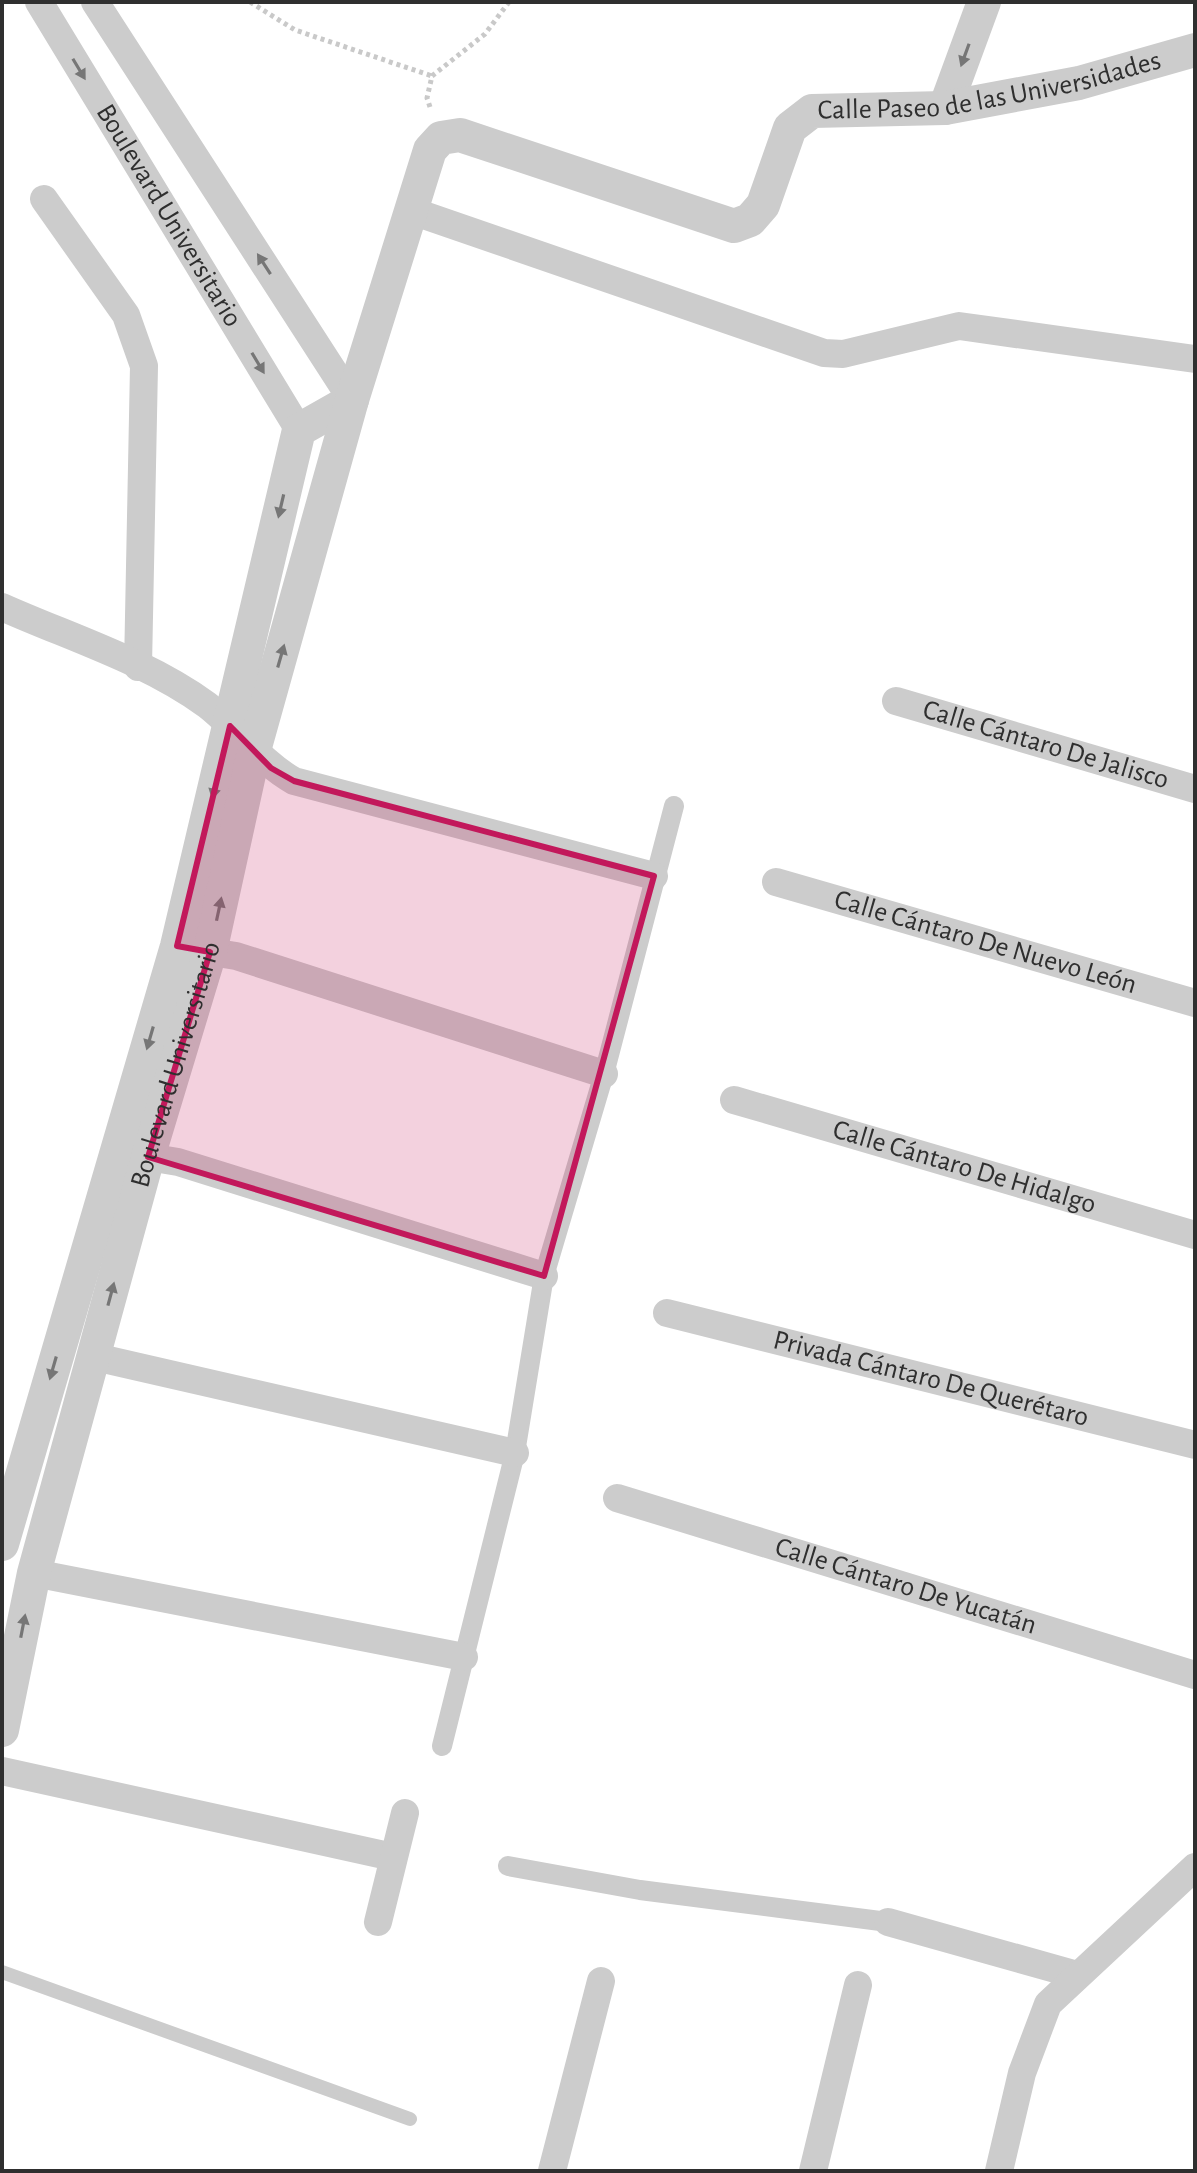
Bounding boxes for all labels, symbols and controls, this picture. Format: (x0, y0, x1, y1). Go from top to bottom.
one-way arrow (958, 43, 970, 67)
street label: Calle Paseo de las Universidades (817, 46, 1164, 125)
one-way arrow (72, 58, 86, 80)
street label: Boulevard Universitario (91, 100, 247, 332)
one-way arrow (257, 253, 272, 274)
one-way arrow (251, 352, 265, 374)
one-way arrow (275, 494, 287, 519)
one-way arrow (275, 644, 287, 669)
street label: Calle Cántaro De Jalisco (919, 696, 1172, 794)
one-way arrow (208, 774, 221, 799)
street label: Calle Cántaro De Nuevo León (831, 886, 1140, 999)
one-way arrow (213, 896, 226, 921)
street label: Boulevard Universitario (126, 940, 226, 1191)
one-way arrow (143, 1027, 156, 1051)
street label: Calle Cántaro De Hidalgo (829, 1116, 1099, 1219)
one-way arrow (106, 1281, 118, 1306)
street label: Privada Cántaro De Querétaro (770, 1326, 1091, 1432)
one-way arrow (46, 1357, 59, 1381)
street label: Calle Cántaro De Yucatán (772, 1533, 1040, 1640)
one-way arrow (17, 1614, 30, 1639)

